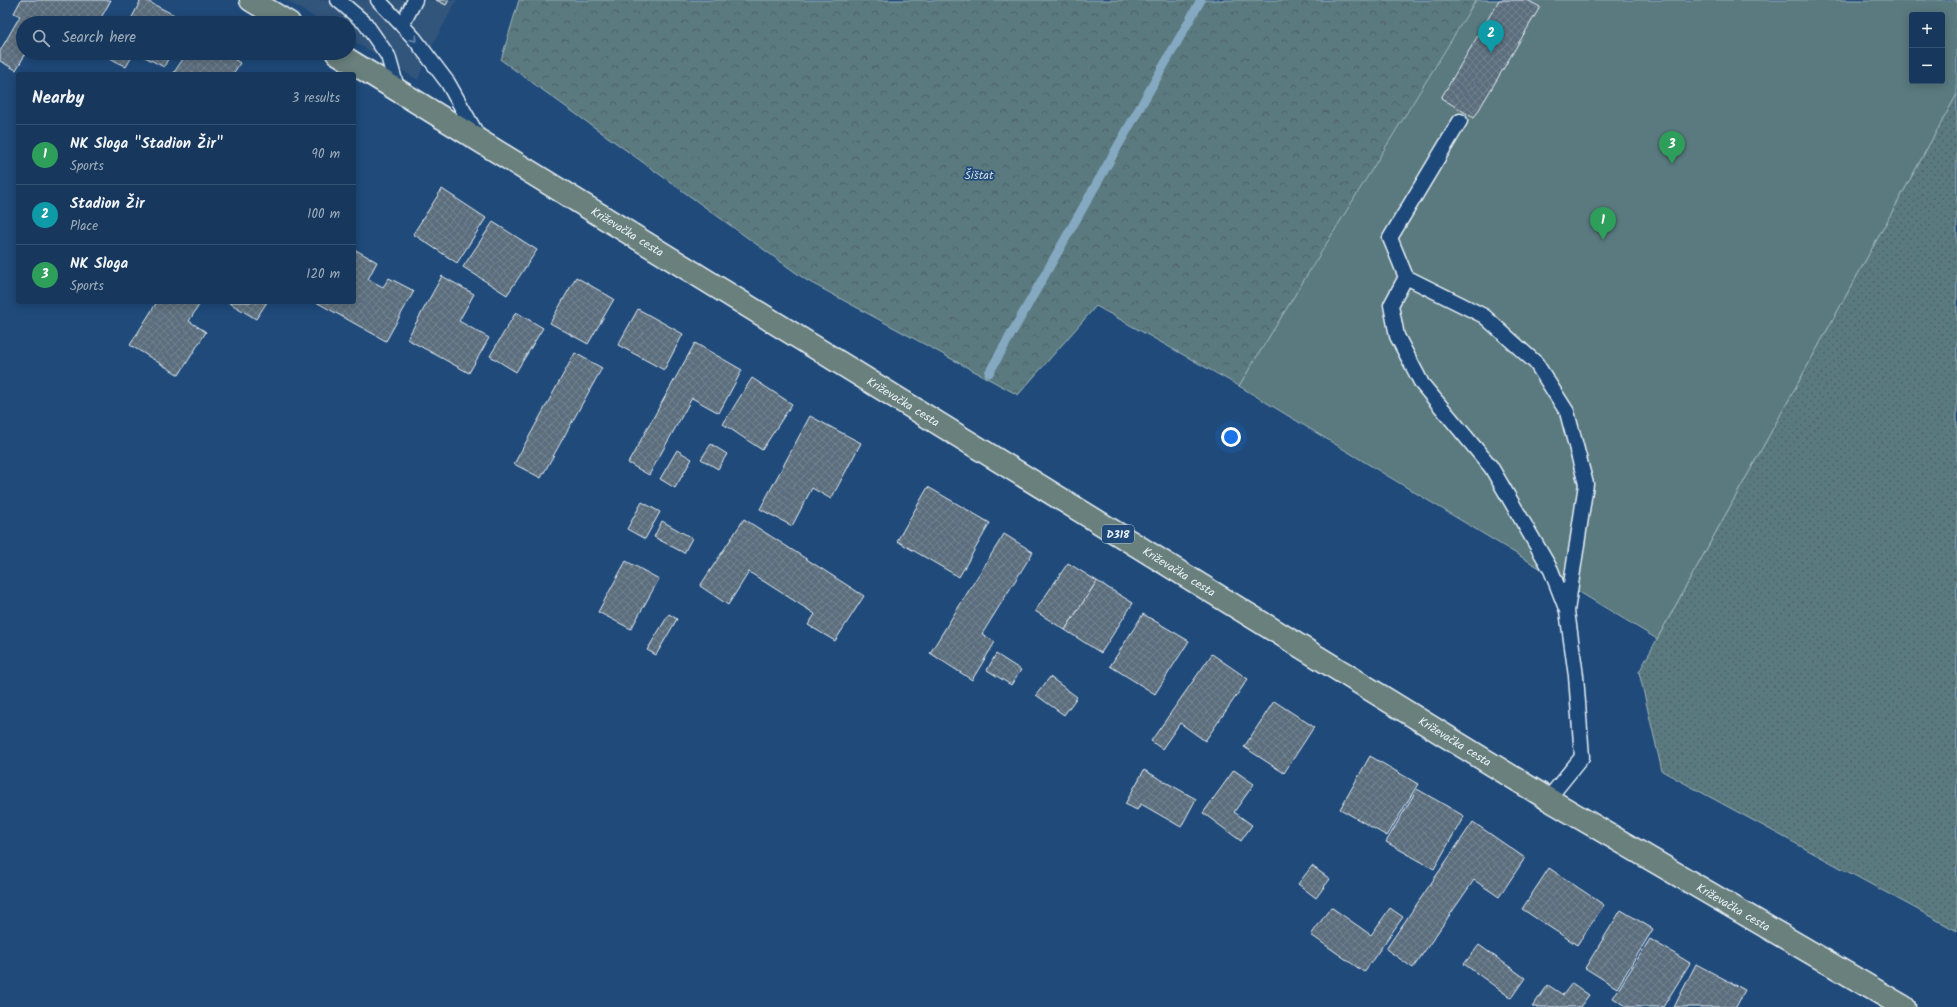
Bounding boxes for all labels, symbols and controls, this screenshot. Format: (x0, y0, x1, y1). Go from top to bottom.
map controls (1909, 12, 1945, 84)
button: + (1909, 12, 1945, 48)
search box (16, 16, 356, 60)
pin: 2 (1478, 20, 1504, 53)
text: Search here (62, 26, 136, 50)
icon: search (30, 27, 52, 49)
one-way arrow (410, 34, 417, 41)
button: − (1909, 48, 1945, 84)
text: Nearby (32, 85, 84, 112)
text: 3 results (292, 88, 340, 109)
pin: 3 (1659, 131, 1685, 164)
text: NK Sloga "Stadion Žir" (70, 132, 223, 156)
text: 1 (43, 144, 47, 165)
text: 90 m (312, 144, 340, 165)
text: Sports (70, 156, 104, 177)
park label: Šištat (964, 166, 994, 185)
text: Stadion Žir (70, 192, 145, 216)
street label: Križevačka cesta (587, 202, 668, 262)
text: 2 (41, 204, 49, 225)
text: 100 m (307, 204, 340, 225)
pin: 1 (1590, 207, 1616, 240)
text: Place (70, 216, 98, 237)
text: NK Sloga (70, 252, 128, 276)
text: 3 (41, 264, 49, 285)
text: 120 m (306, 264, 340, 285)
text: Sports (70, 276, 104, 297)
street label: Križevačka cesta (863, 372, 944, 432)
your location (1221, 427, 1241, 447)
road number: D318 (1102, 525, 1134, 543)
street label: Križevačka cesta (1139, 542, 1219, 602)
street label: Križevačka cesta (1414, 712, 1495, 772)
street label: Križevačka cesta (1693, 879, 1774, 937)

